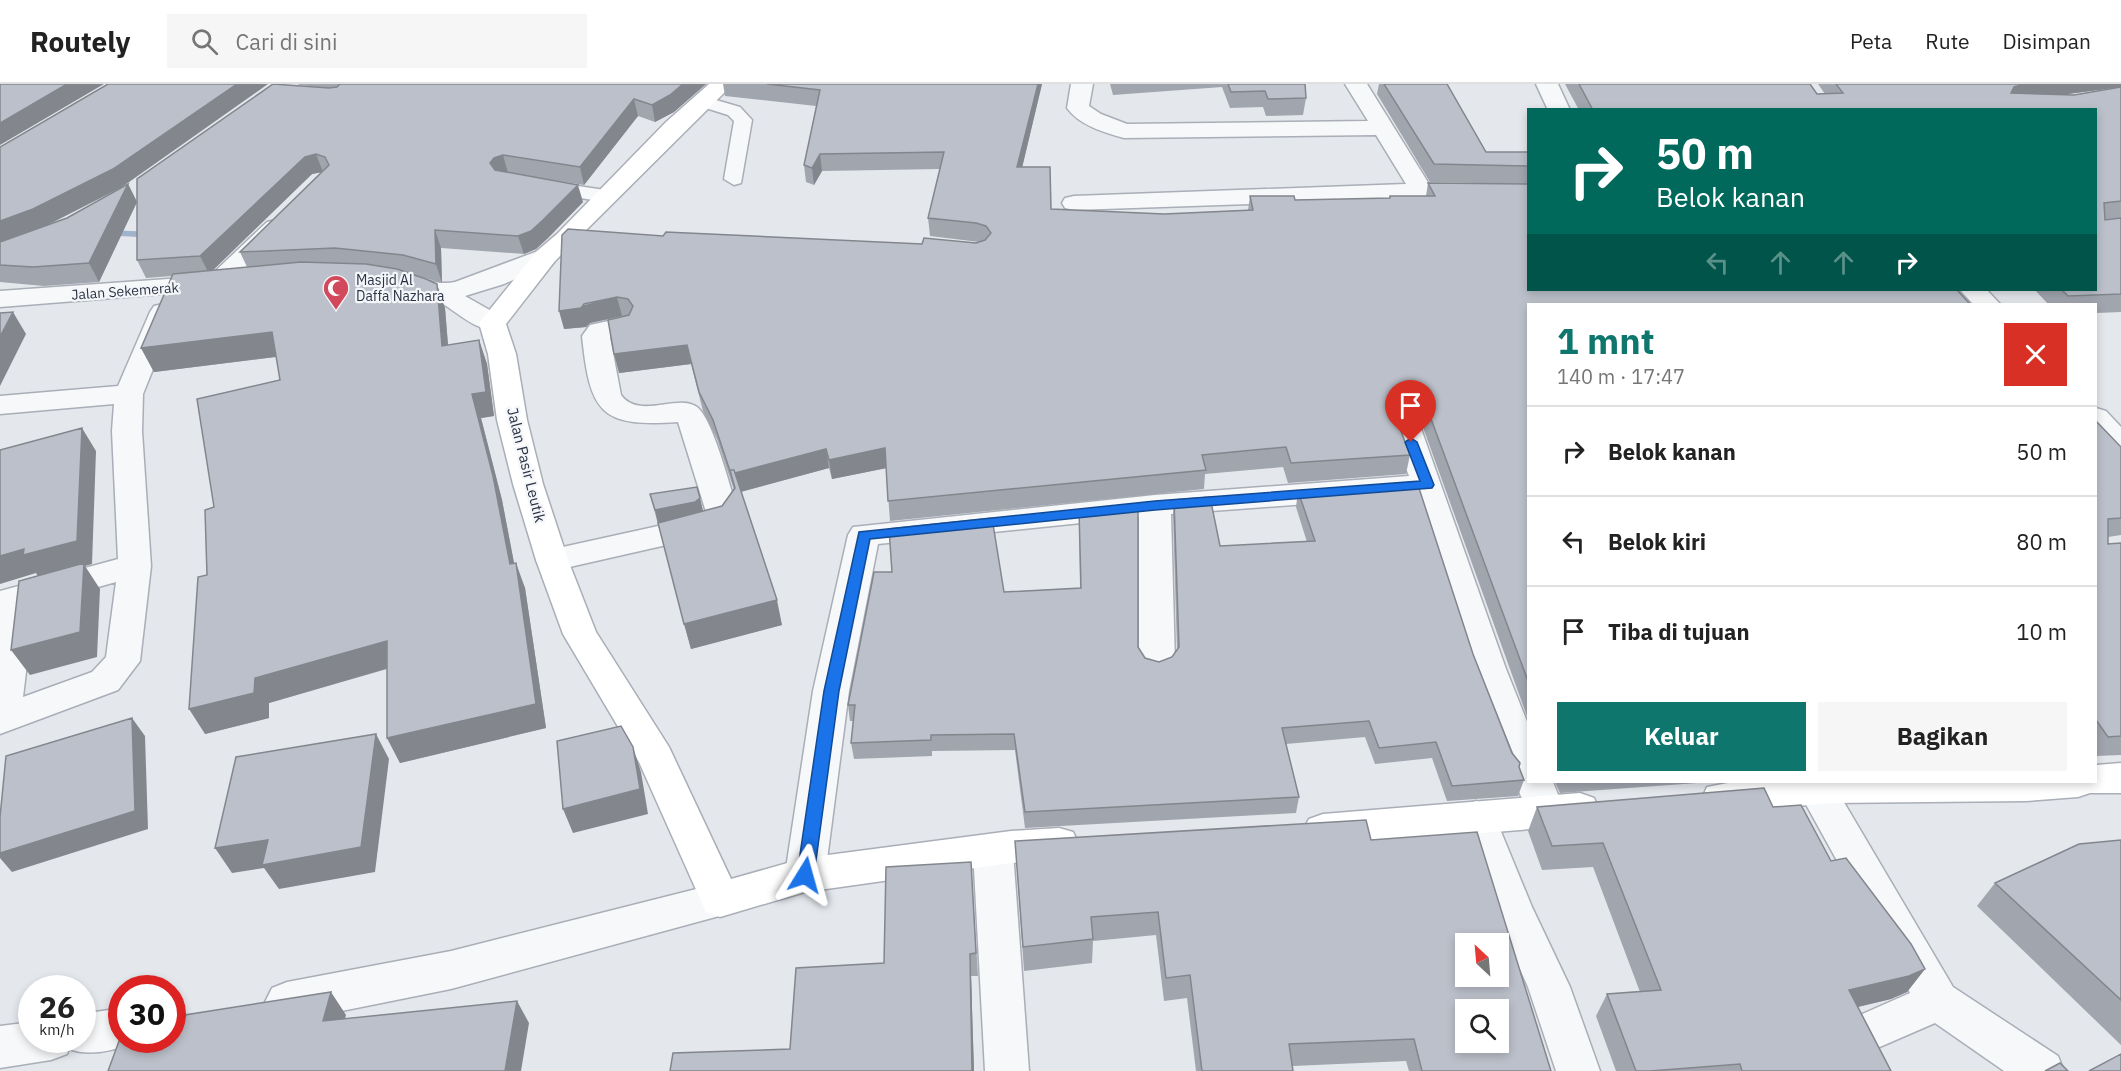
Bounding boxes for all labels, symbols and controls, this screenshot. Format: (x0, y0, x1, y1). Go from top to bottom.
search box (167, 14, 587, 68)
text: Routely (30, 23, 131, 60)
icon: search (188, 25, 221, 58)
text: Cari di sini (236, 27, 337, 56)
text: Peta (1850, 27, 1892, 55)
text: Rute (1925, 27, 1970, 55)
text: Disimpan (2003, 27, 2091, 55)
text: 50 m (1656, 126, 1754, 181)
icon: right (1557, 132, 1635, 210)
text: Belok kanan (1656, 179, 1805, 214)
icon: left (1701, 246, 1734, 279)
icon: ahead (1764, 246, 1797, 279)
icon: ahead (1827, 246, 1860, 279)
icon: right (1890, 246, 1923, 279)
place label: Masjid Al Daffa Nazhara (356, 271, 445, 305)
mosque icon: Masjid Al Daffa Nazhara (321, 273, 351, 311)
street label: Jalan Sekemerak (71, 278, 180, 304)
text: 1 mnt (1557, 317, 1655, 364)
button: close (2004, 323, 2067, 386)
text: 140 m · 17:47 (1557, 363, 1685, 390)
pin (1385, 380, 1436, 442)
icon: arrive (1394, 389, 1427, 422)
street label: Jalan Pasir Leutik (503, 405, 550, 524)
icon: right (1557, 435, 1590, 468)
text: Belok kanan (1608, 437, 1736, 466)
text: 50 m (2016, 437, 2067, 466)
icon: left (1557, 525, 1590, 558)
text: Belok kiri (1608, 527, 1706, 556)
text: 80 m (2016, 527, 2067, 556)
icon: arrive (1557, 615, 1590, 648)
text: Tiba di tujuan (1608, 617, 1750, 646)
text: 10 m (2016, 617, 2067, 646)
button: Keluar (1557, 702, 1806, 771)
button: Bagikan (1818, 702, 2067, 771)
position arrow (773, 843, 837, 907)
north arrow (1455, 933, 1509, 987)
map controls (1455, 933, 1509, 1053)
speed limit sign: 30 (108, 975, 186, 1053)
text: 26 (39, 987, 75, 1026)
button: search (1455, 999, 1509, 1053)
text: km/h (39, 1020, 75, 1039)

